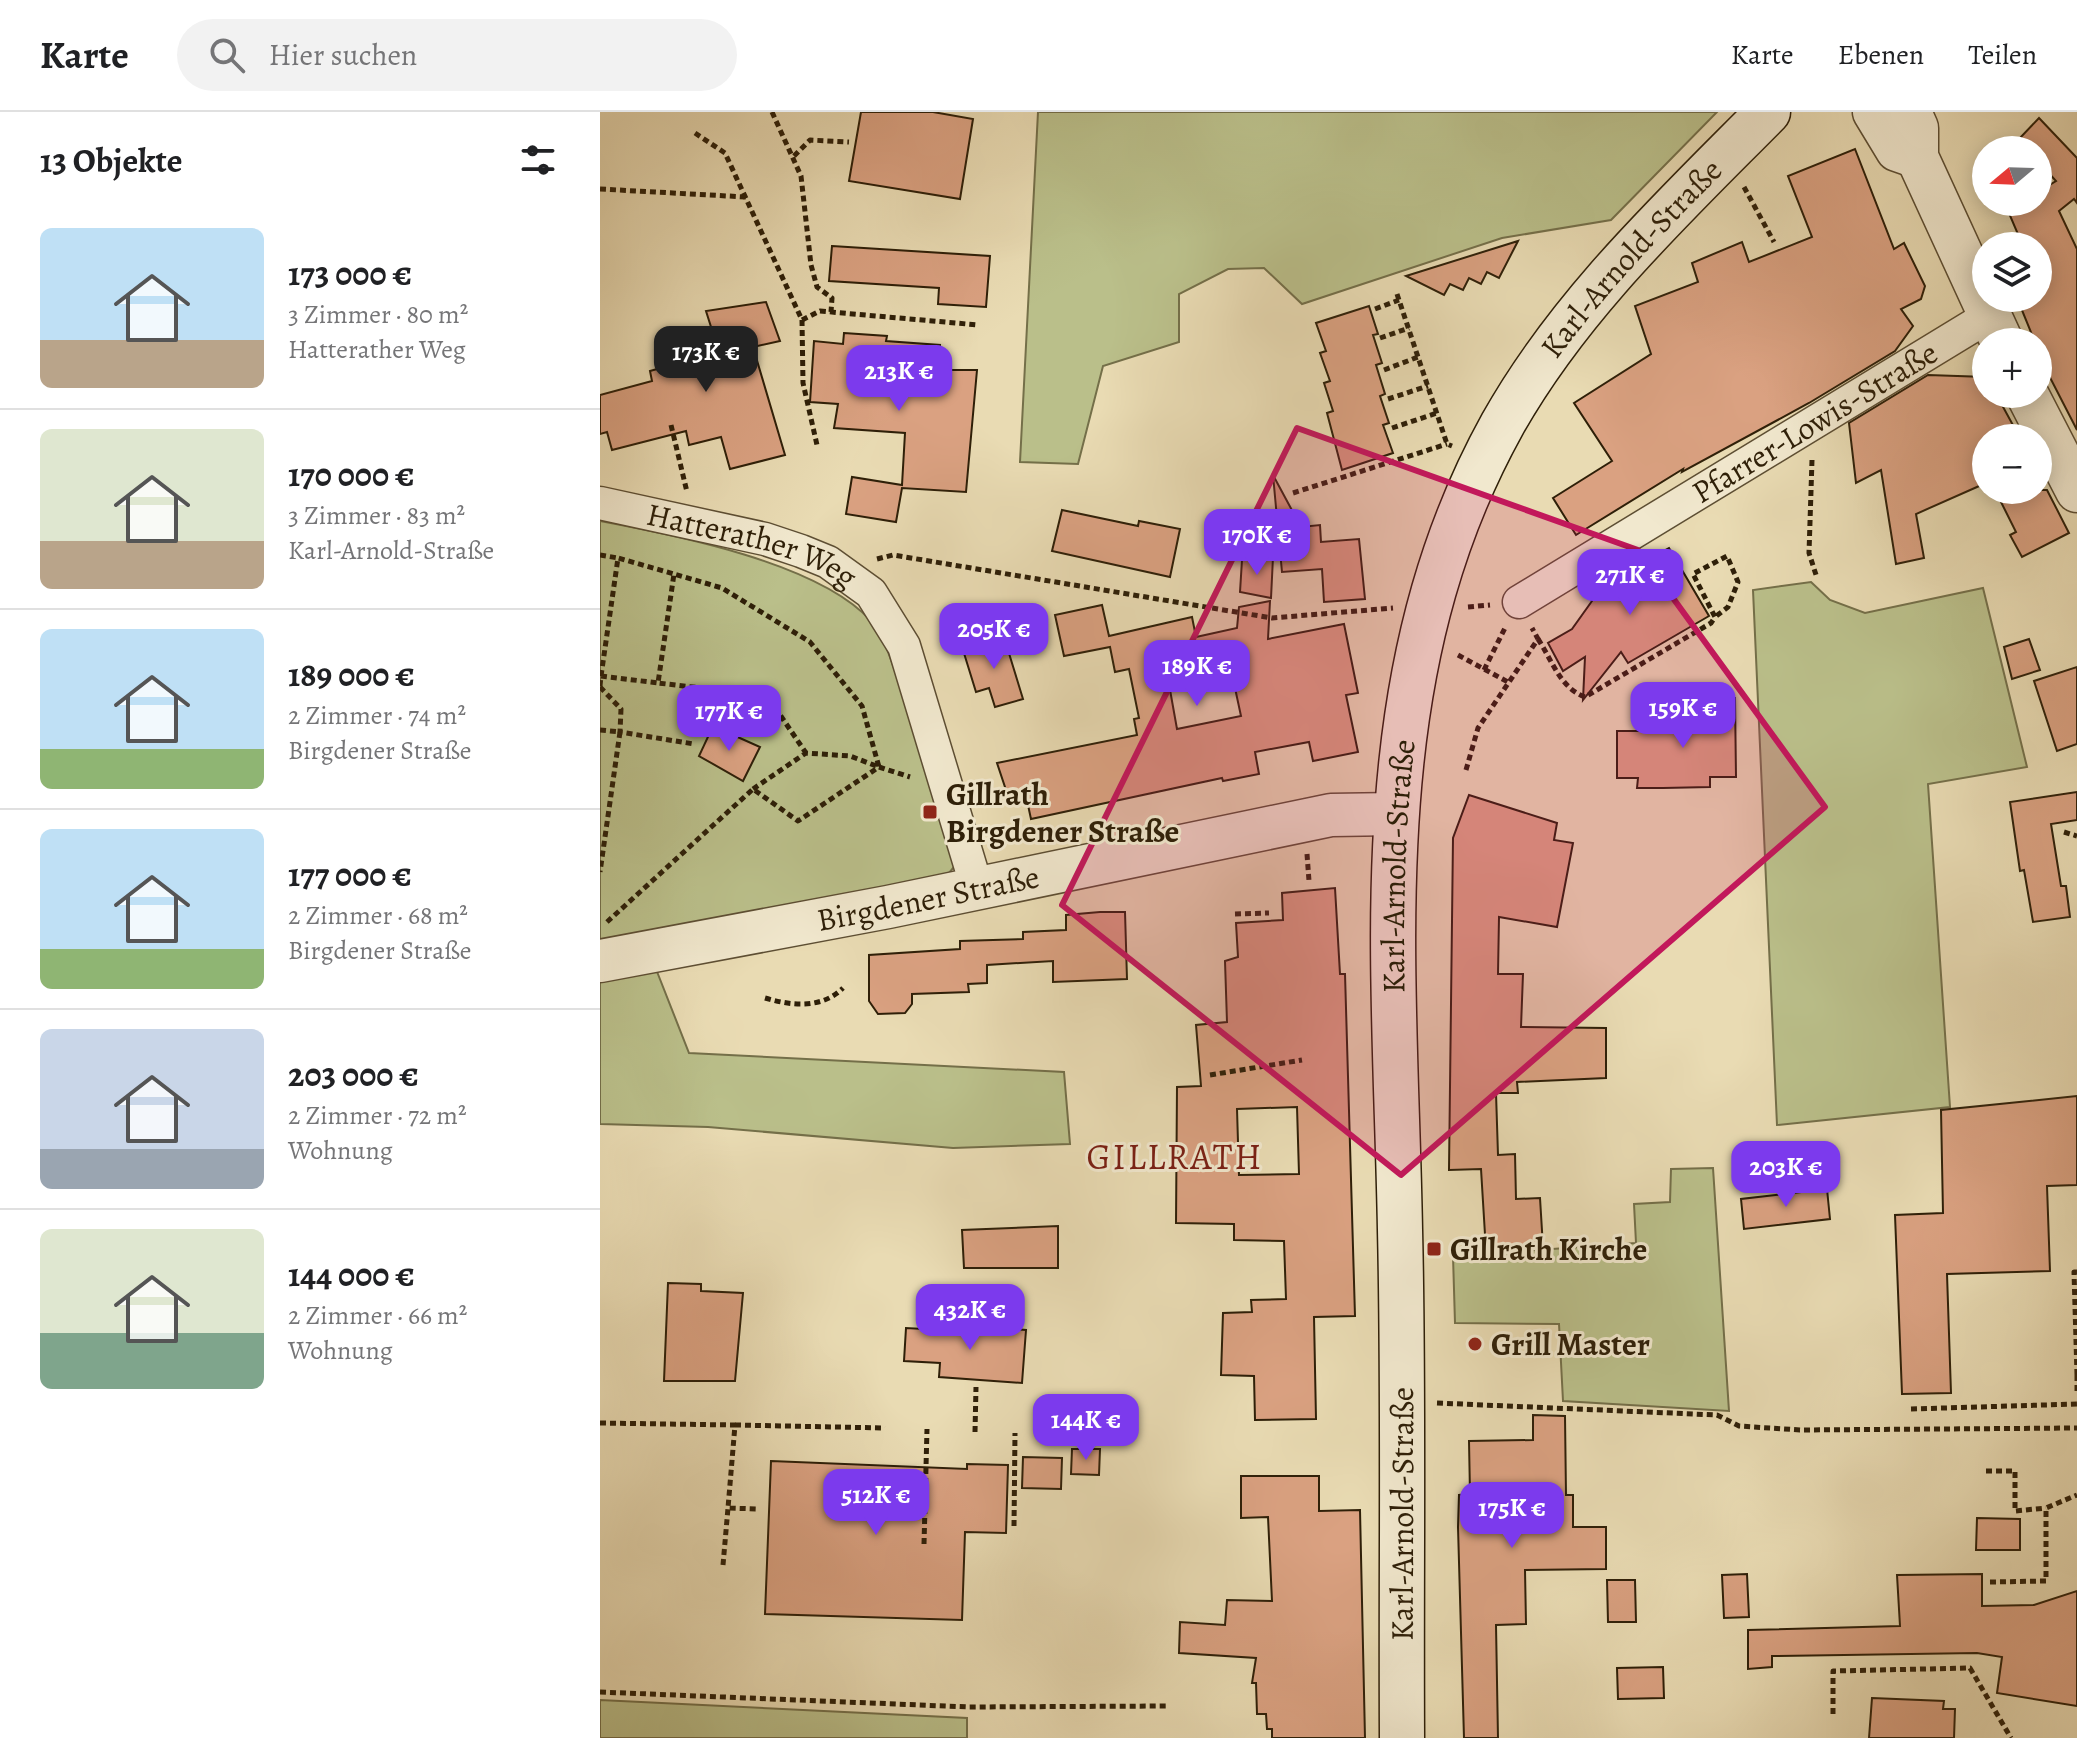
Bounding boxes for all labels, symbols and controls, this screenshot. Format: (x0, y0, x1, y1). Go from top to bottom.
search box (177, 19, 737, 91)
text: Karte (40, 29, 129, 81)
icon: search (205, 33, 249, 77)
text: Hier suchen (269, 35, 417, 75)
text: Karte (1731, 36, 1794, 74)
text: Ebenen (1838, 36, 1924, 74)
text: Teilen (1968, 36, 2037, 74)
north arrow (1972, 136, 2052, 216)
map controls (1972, 136, 2052, 504)
text: 13 Objekte (40, 137, 183, 184)
icon: filters (516, 138, 560, 182)
street label: Karl-Arnold-Straße (1530, 149, 1732, 367)
button: layers (1972, 232, 2052, 312)
text: 173 000 € (288, 250, 412, 297)
icon: home (104, 260, 200, 356)
text: 3 Zimmer · 80 m² (288, 297, 468, 332)
pin: 173K € (641, 326, 771, 394)
button: + (1972, 328, 2052, 408)
street label: Pfarrer-Lowis-Straße (1683, 331, 1946, 514)
text: Hatterather Weg (288, 332, 466, 367)
text: 173K € (672, 334, 740, 369)
pin: 213K € (834, 345, 964, 413)
text: 213K € (864, 353, 934, 388)
button: − (1972, 424, 2052, 504)
text: 170 000 € (288, 451, 414, 498)
icon: home (104, 461, 200, 557)
street label: Hatterather Weg (643, 492, 866, 598)
text: 3 Zimmer · 83 m² (288, 498, 465, 533)
pin: 170K € (1192, 509, 1322, 577)
text: 170K € (1222, 517, 1292, 552)
text: Karl-Arnold-Straße (288, 533, 494, 568)
pin: 271K € (1565, 549, 1695, 617)
text: 271K € (1595, 557, 1665, 592)
pin: 205K € (929, 603, 1059, 671)
text: 205K € (957, 611, 1031, 646)
pin: 189K € (1132, 640, 1262, 708)
text: 189K € (1162, 648, 1232, 683)
text: 189 000 € (288, 651, 415, 698)
icon: home (104, 661, 200, 757)
pin: 159K € (1618, 682, 1748, 750)
pin: 177K € (664, 685, 794, 753)
text: 159K € (1649, 690, 1717, 725)
text: 177K € (695, 693, 763, 728)
text: 2 Zimmer · 74 m² (288, 698, 466, 733)
text: Birgdener Straße (288, 733, 471, 768)
street label: Karl-Arnold-Straße (1371, 737, 1426, 993)
place label: Gillrath Birgdener Straße (946, 772, 1179, 853)
marker: Gillrath Birgdener Straße (921, 803, 939, 821)
text: 177 000 € (288, 851, 412, 898)
street label: Birgdener Straße (813, 854, 1043, 942)
icon: home (104, 861, 200, 957)
text: 2 Zimmer · 68 m² (288, 898, 468, 933)
text: Birgdener Straße (288, 933, 471, 968)
text: 203 000 € (288, 1051, 419, 1098)
icon: home (104, 1061, 200, 1157)
text: 2 Zimmer · 72 m² (288, 1098, 467, 1133)
district label: GILLRATH (1087, 1132, 1264, 1181)
text: Wohnung (288, 1133, 393, 1168)
pin: 203K € (1721, 1141, 1851, 1209)
text: 203K € (1749, 1149, 1823, 1184)
place label: Gillrath Kirche (1450, 1227, 1647, 1271)
marker: Gillrath Kirche (1425, 1240, 1443, 1258)
text: 144 000 € (288, 1251, 415, 1298)
icon: home (104, 1261, 200, 1357)
pin: 432K € (905, 1284, 1035, 1352)
text: 432K € (934, 1292, 1006, 1327)
text: 2 Zimmer · 66 m² (288, 1298, 467, 1333)
place label: Grill Master (1491, 1322, 1650, 1366)
text: Wohnung (288, 1333, 393, 1368)
marker: Grill Master (1466, 1335, 1484, 1353)
street label: Karl-Arnold-Straße (1380, 1387, 1424, 1641)
pin: 144K € (1021, 1394, 1151, 1462)
text: 144K € (1051, 1402, 1121, 1437)
pin: 512K € (811, 1469, 941, 1537)
text: 512K € (841, 1477, 911, 1512)
pin: 175K € (1447, 1482, 1577, 1550)
text: 175K € (1478, 1490, 1546, 1525)

